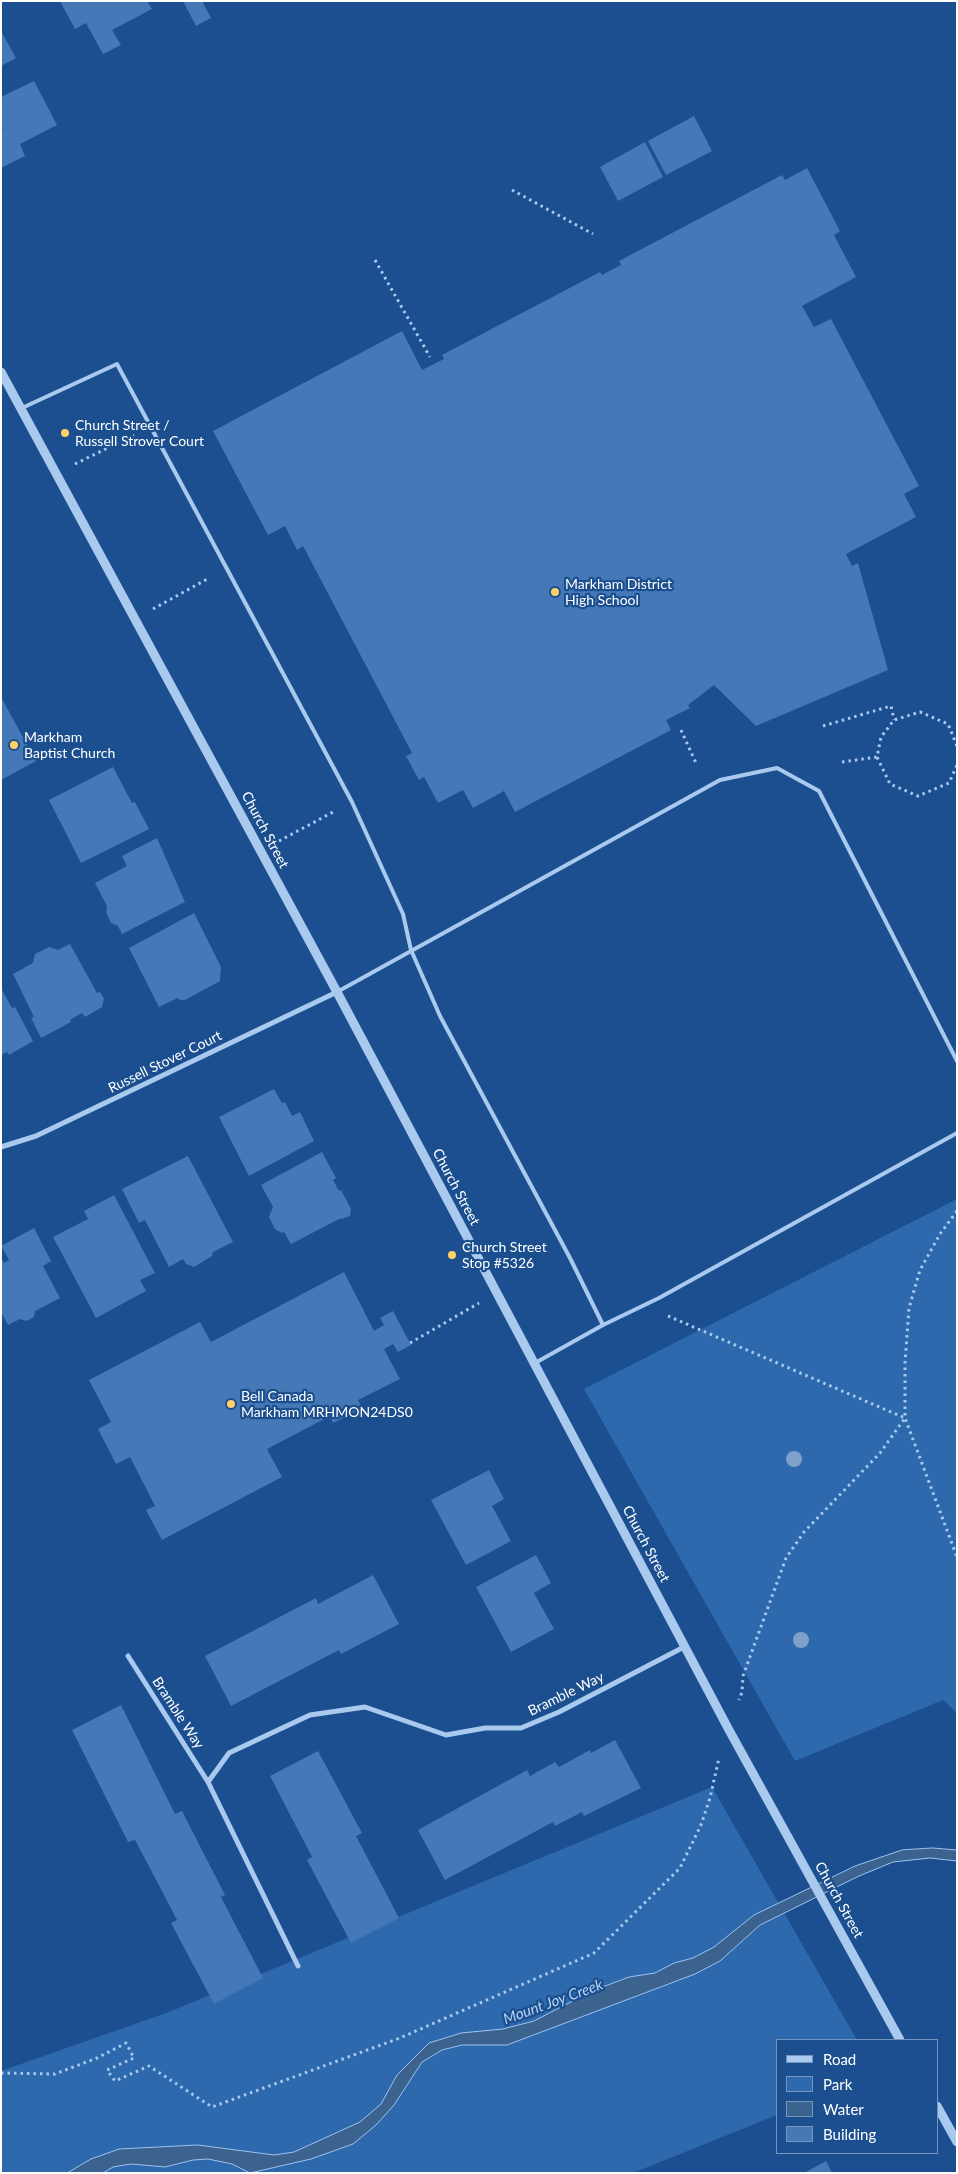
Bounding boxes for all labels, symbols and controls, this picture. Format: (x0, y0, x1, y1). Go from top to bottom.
place label: Church Street / Russell Strover Court (75, 417, 204, 450)
marker: Church Street / Russell Strover Court (59, 427, 71, 439)
place label: Markham District High School (565, 576, 672, 608)
marker: Markham District High School (549, 586, 561, 598)
place label: Markham Baptist Church (24, 729, 115, 762)
marker: Markham Baptist Church (8, 739, 20, 751)
street label: Church Street (238, 789, 292, 871)
street label: Russell Stover Court (106, 1027, 224, 1097)
street label: Church Street (429, 1146, 483, 1228)
place label: Church Street Stop #5326 (462, 1239, 547, 1272)
marker: Church Street Stop #5326 (446, 1249, 458, 1261)
place label: Bell Canada Markham MRHMON24DS0 (241, 1388, 413, 1420)
marker: Bell Canada Markham MRHMON24DS0 (225, 1398, 237, 1410)
street label: Church Street (619, 1503, 673, 1585)
street label: Bramble Way (525, 1668, 607, 1720)
street label: Bramble Way (149, 1674, 207, 1752)
street label: Church Street (811, 1859, 867, 1941)
water label: Mount Joy Creek (501, 1976, 605, 2028)
legend (776, 2039, 938, 2154)
text: Road (823, 2050, 856, 2068)
text: Park (823, 2075, 852, 2093)
text: Water (823, 2100, 864, 2118)
text: Building (823, 2125, 876, 2143)

